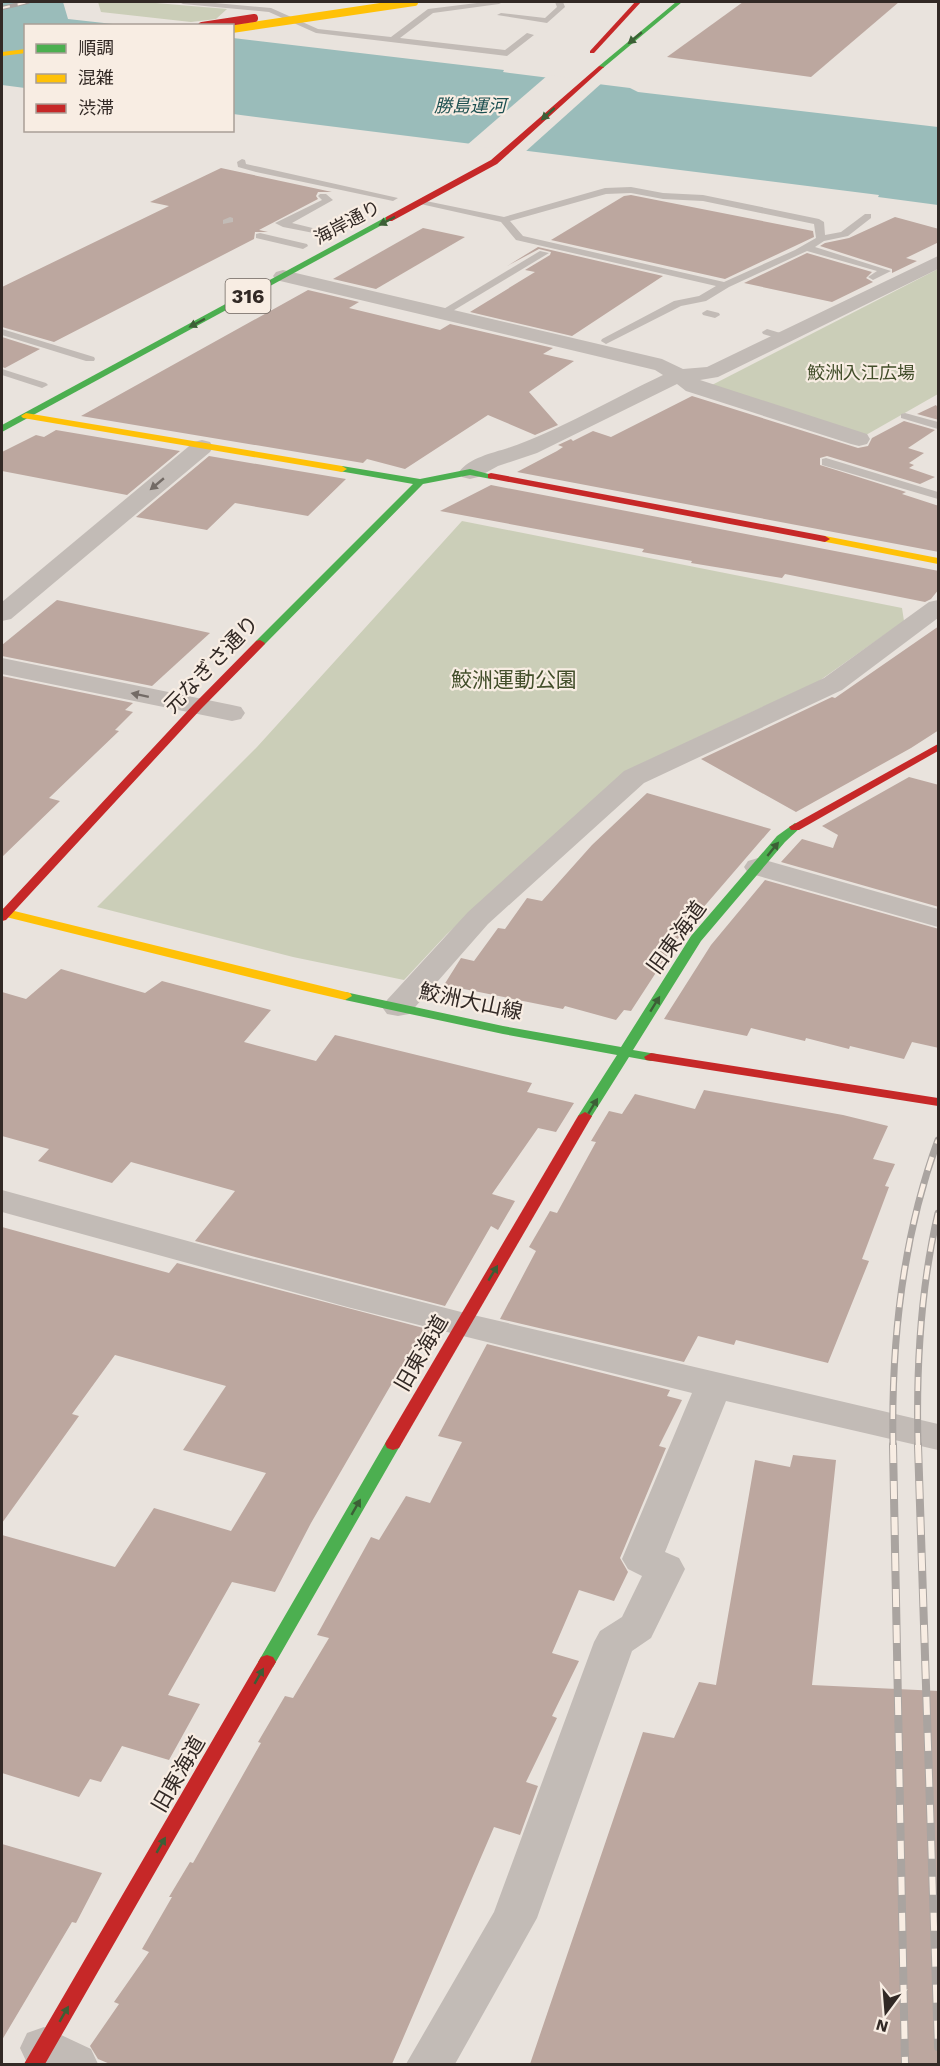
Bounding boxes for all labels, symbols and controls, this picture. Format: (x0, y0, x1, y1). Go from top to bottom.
legend (24, 24, 234, 132)
one-way arrow (628, 31, 643, 44)
text: 順調 (78, 37, 114, 58)
text: 混雑 (78, 67, 114, 88)
water label: 勝島運河 (434, 95, 509, 116)
text: 渋滞 (78, 97, 114, 118)
one-way arrow (541, 107, 556, 120)
street label: 海岸通り (310, 196, 384, 248)
one-way arrow (379, 216, 396, 226)
road number: 316 (226, 279, 270, 313)
one-way arrow (188, 318, 205, 328)
park label: 鮫洲入江広場 (807, 362, 915, 383)
one-way arrow (150, 477, 165, 490)
street label: 元なぎさ通り (158, 610, 264, 718)
park label: 鮫洲運動公園 (451, 667, 577, 692)
one-way arrow (130, 689, 149, 699)
one-way arrow (766, 842, 779, 857)
street label: 旧東海道 (641, 896, 711, 978)
street label: 鮫洲大山線 (417, 978, 525, 1024)
one-way arrow (650, 996, 661, 1012)
one-way arrow (588, 1098, 599, 1114)
one-way arrow (487, 1265, 498, 1281)
street label: 旧東海道 (389, 1310, 453, 1396)
one-way arrow (351, 1499, 362, 1515)
one-way arrow (254, 1667, 264, 1684)
street label: 旧東海道 (146, 1731, 210, 1817)
one-way arrow (156, 1837, 167, 1853)
north arrow (856, 1982, 916, 2042)
one-way arrow (59, 2005, 69, 2022)
text: N (874, 2015, 890, 2037)

